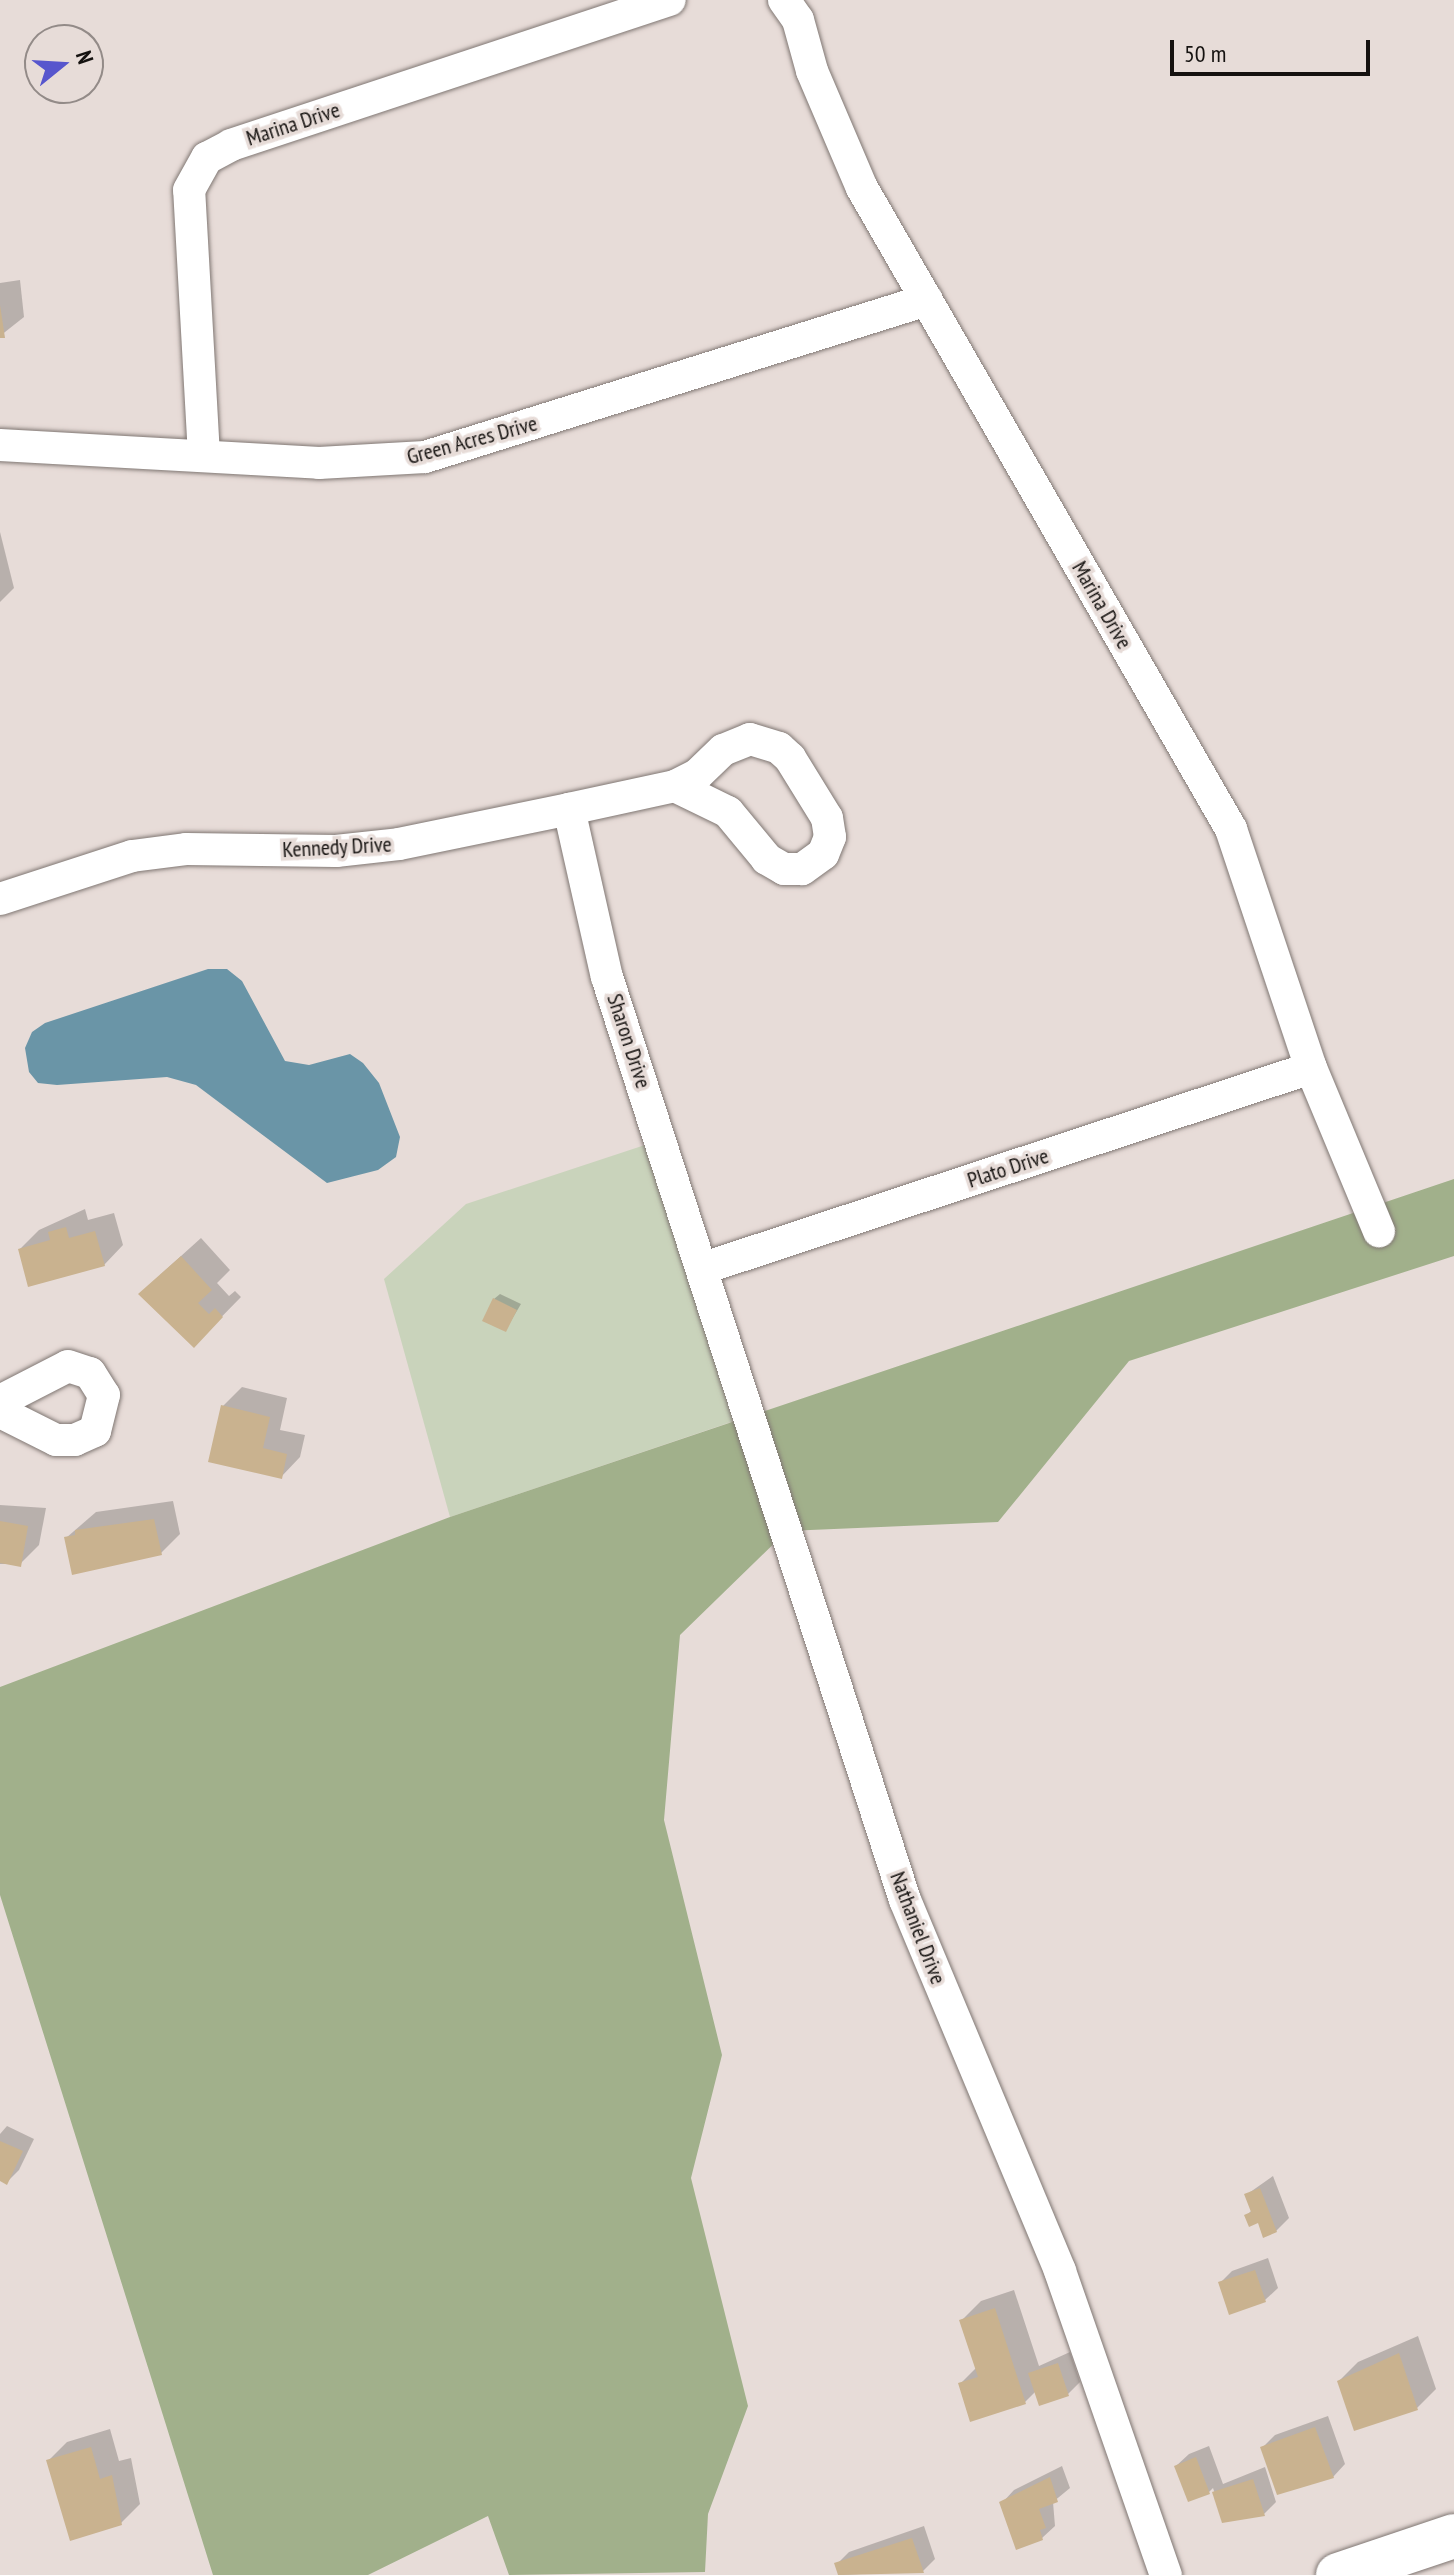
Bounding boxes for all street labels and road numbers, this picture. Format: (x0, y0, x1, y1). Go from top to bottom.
street label: Marina Drive (243, 97, 343, 151)
street label: Green Acres Drive (404, 410, 540, 470)
street label: Marina Drive (1066, 557, 1138, 653)
street label: Kennedy Drive (281, 831, 393, 863)
street label: Sharon Drive (601, 990, 657, 1092)
street label: Plato Drive (964, 1142, 1052, 1194)
street label: Nathaniel Drive (884, 1868, 952, 1988)

